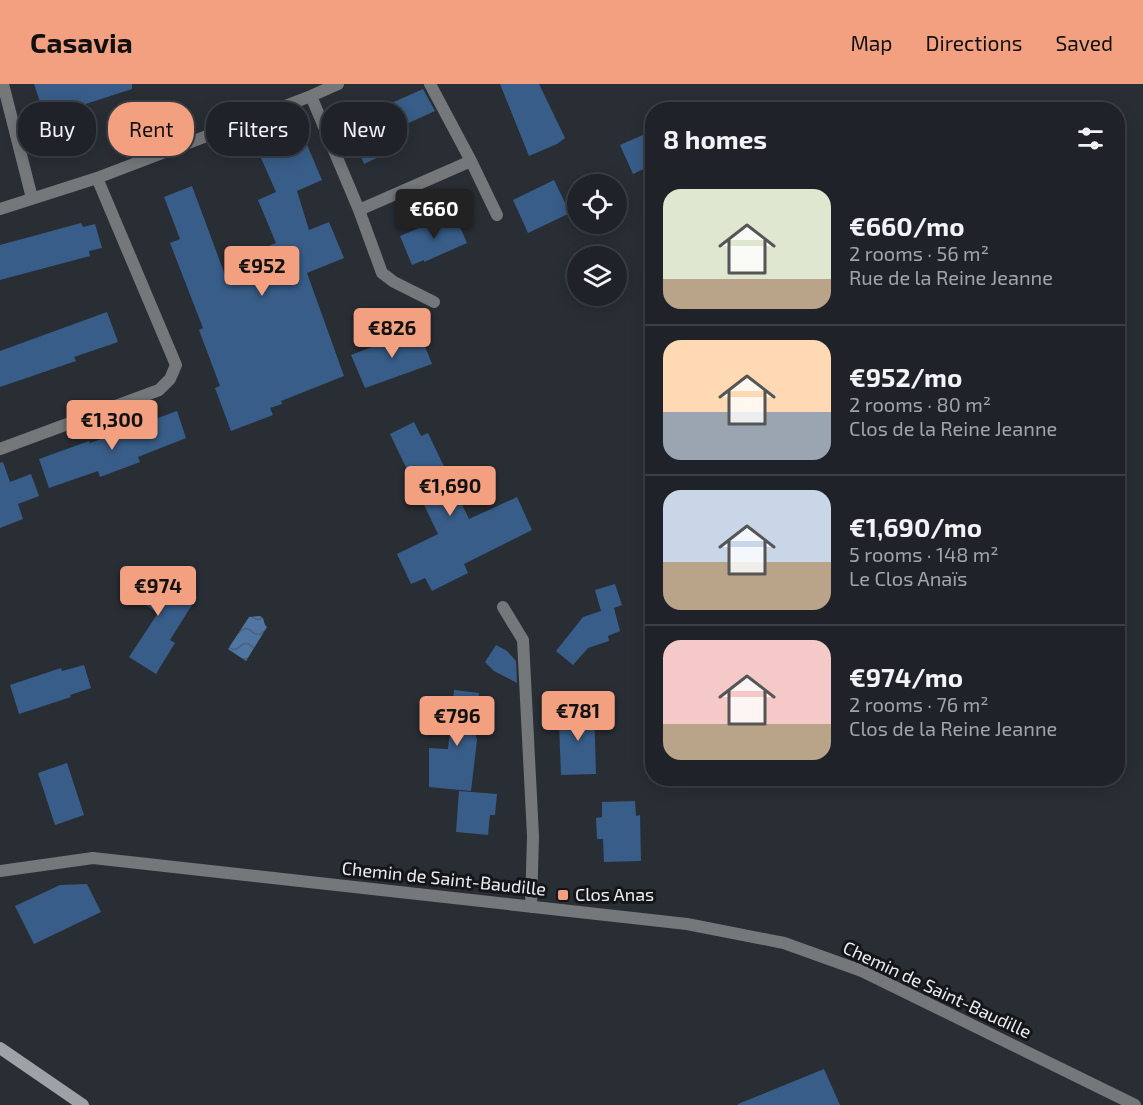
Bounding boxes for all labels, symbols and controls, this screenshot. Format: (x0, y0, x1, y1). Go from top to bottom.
text: Casavia (30, 25, 133, 59)
text: Map (850, 30, 893, 55)
text: Directions (926, 30, 1022, 55)
text: Saved (1055, 30, 1113, 55)
chip: Buy (18, 102, 96, 156)
chip: Rent (108, 102, 194, 156)
chip: Filters (206, 102, 309, 156)
chip: New (321, 102, 407, 156)
icon: filters (1074, 122, 1107, 155)
text: 8 homes (663, 123, 767, 154)
map controls (567, 174, 627, 306)
button: locate (567, 174, 627, 234)
pin: €660 (398, 189, 470, 240)
text: €660 (409, 196, 459, 220)
text: €660/mo (849, 210, 965, 241)
icon: home (711, 213, 783, 285)
text: 2 rooms · 56 m² (849, 241, 989, 265)
pin: €952 (226, 246, 298, 297)
button: layers (567, 246, 627, 306)
text: €952 (238, 253, 286, 277)
text: Rue de la Reine Jeanne (849, 265, 1053, 289)
pin: €826 (356, 308, 428, 359)
text: €826 (368, 315, 416, 339)
text: €952/mo (849, 361, 962, 392)
icon: home (711, 364, 783, 436)
text: 2 rooms · 80 m² (849, 392, 991, 416)
pin: €1,300 (63, 400, 161, 451)
text: €1,300 (81, 407, 143, 431)
text: Clos de la Reine Jeanne (849, 416, 1057, 440)
pin: €1,690 (401, 466, 499, 517)
text: €1,690 (419, 473, 481, 497)
text: €1,690/mo (849, 511, 982, 542)
icon: home (711, 514, 783, 586)
text: 5 rooms · 148 m² (849, 542, 999, 566)
pin: €974 (122, 566, 194, 617)
text: Le Clos Anaïs (849, 566, 967, 590)
text: €974 (134, 573, 182, 597)
text: €974/mo (849, 661, 963, 692)
icon: home (711, 664, 783, 736)
pin: €781 (542, 691, 614, 742)
text: 2 rooms · 76 m² (849, 692, 988, 716)
pin: €796 (421, 696, 493, 747)
text: €781 (556, 698, 600, 722)
text: €796 (434, 703, 481, 727)
text: Clos de la Reine Jeanne (849, 716, 1057, 740)
street label: Chemin de Saint-Baudille (341, 856, 547, 900)
place label: Clos Anas (575, 883, 654, 905)
marker: Clos Anas (556, 888, 570, 902)
street label: Chemin de Saint-Baudille (840, 936, 1035, 1042)

